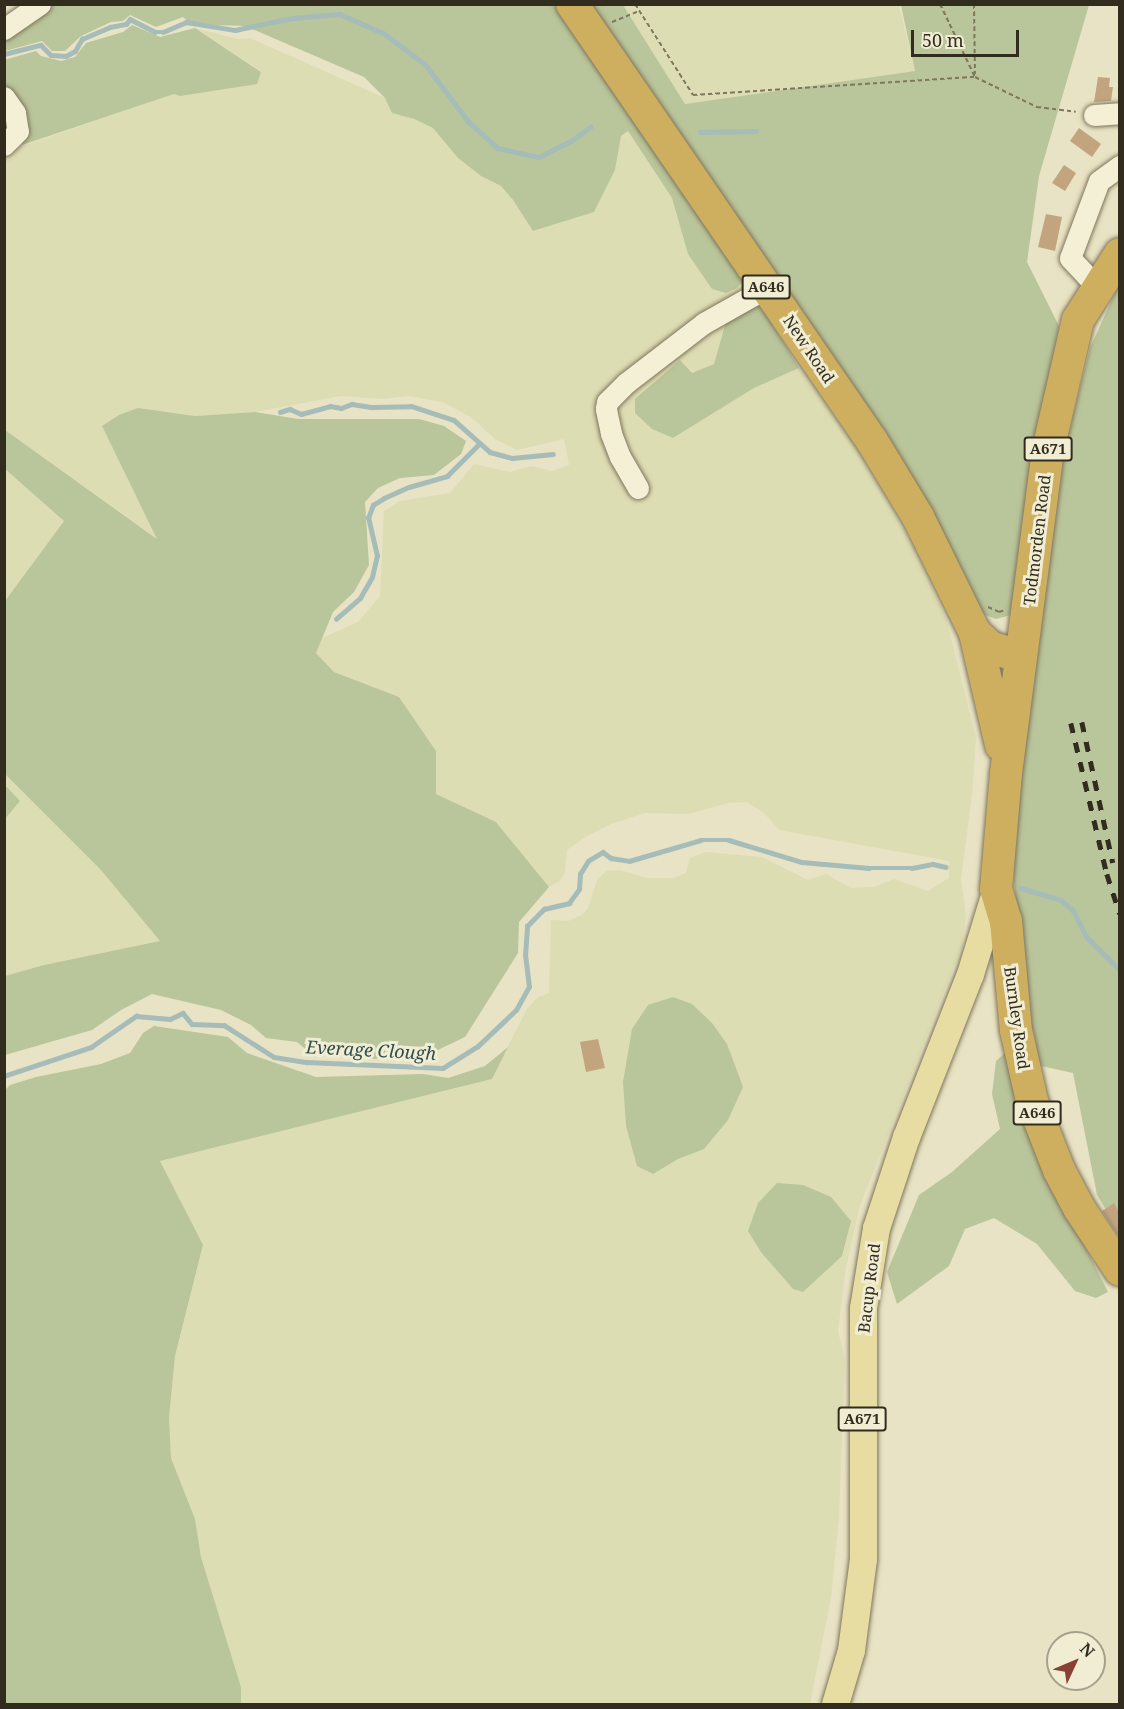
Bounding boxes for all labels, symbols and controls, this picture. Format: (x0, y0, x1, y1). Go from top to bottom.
scale bar (914, 18, 1022, 56)
text: 50 m (922, 28, 964, 52)
road number: A646 (740, 275, 792, 299)
street label: New Road (779, 312, 839, 386)
road number: A671 (1022, 437, 1074, 461)
street label: Todmorden Road (1019, 474, 1055, 606)
street label: Burnley Road (1000, 965, 1034, 1071)
water label: Everage Clough (305, 1036, 437, 1064)
road number: A646 (1012, 1101, 1062, 1125)
street label: Bacup Road (854, 1242, 884, 1334)
road number: A671 (836, 1407, 888, 1431)
north arrow (1046, 1631, 1106, 1691)
text: N (1075, 1638, 1100, 1662)

